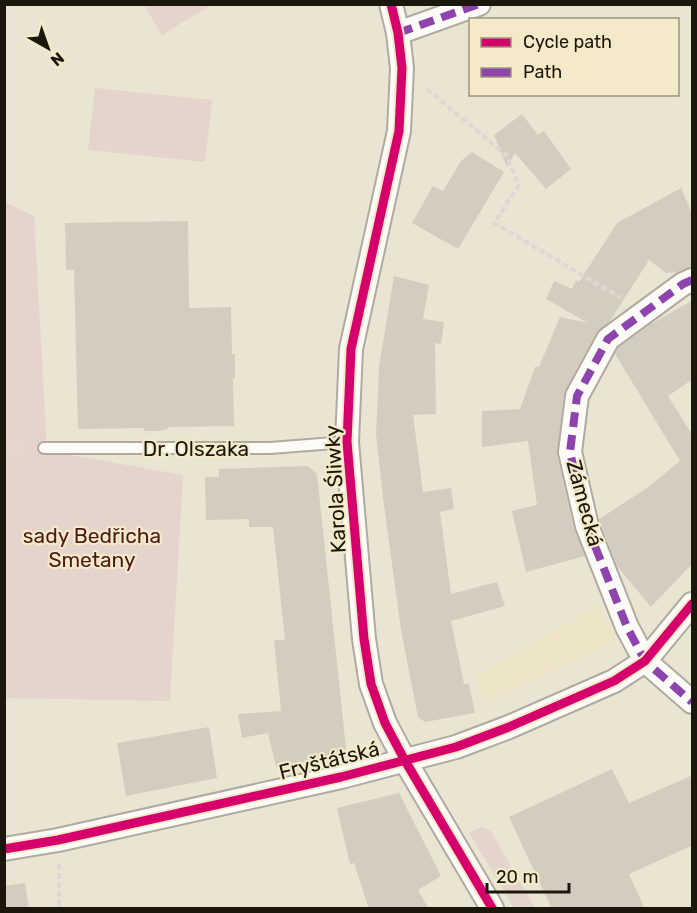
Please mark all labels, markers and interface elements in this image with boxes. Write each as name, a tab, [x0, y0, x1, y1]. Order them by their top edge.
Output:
north arrow	[18, 18, 78, 78]
legend	[469, 18, 679, 96]
text: Cycle path	[523, 31, 612, 53]
text: N	[47, 48, 68, 70]
text: Path	[523, 61, 562, 83]
street label: Karola Śliwky	[319, 424, 351, 554]
street label: Dr. Olszaka	[143, 436, 249, 461]
street label: Zámecká	[561, 457, 609, 549]
park label: sady Bedřicha Smetany	[23, 523, 161, 572]
street label: Fryštátská	[276, 735, 382, 785]
scale bar	[487, 856, 570, 894]
text: 20 m	[496, 866, 538, 888]

